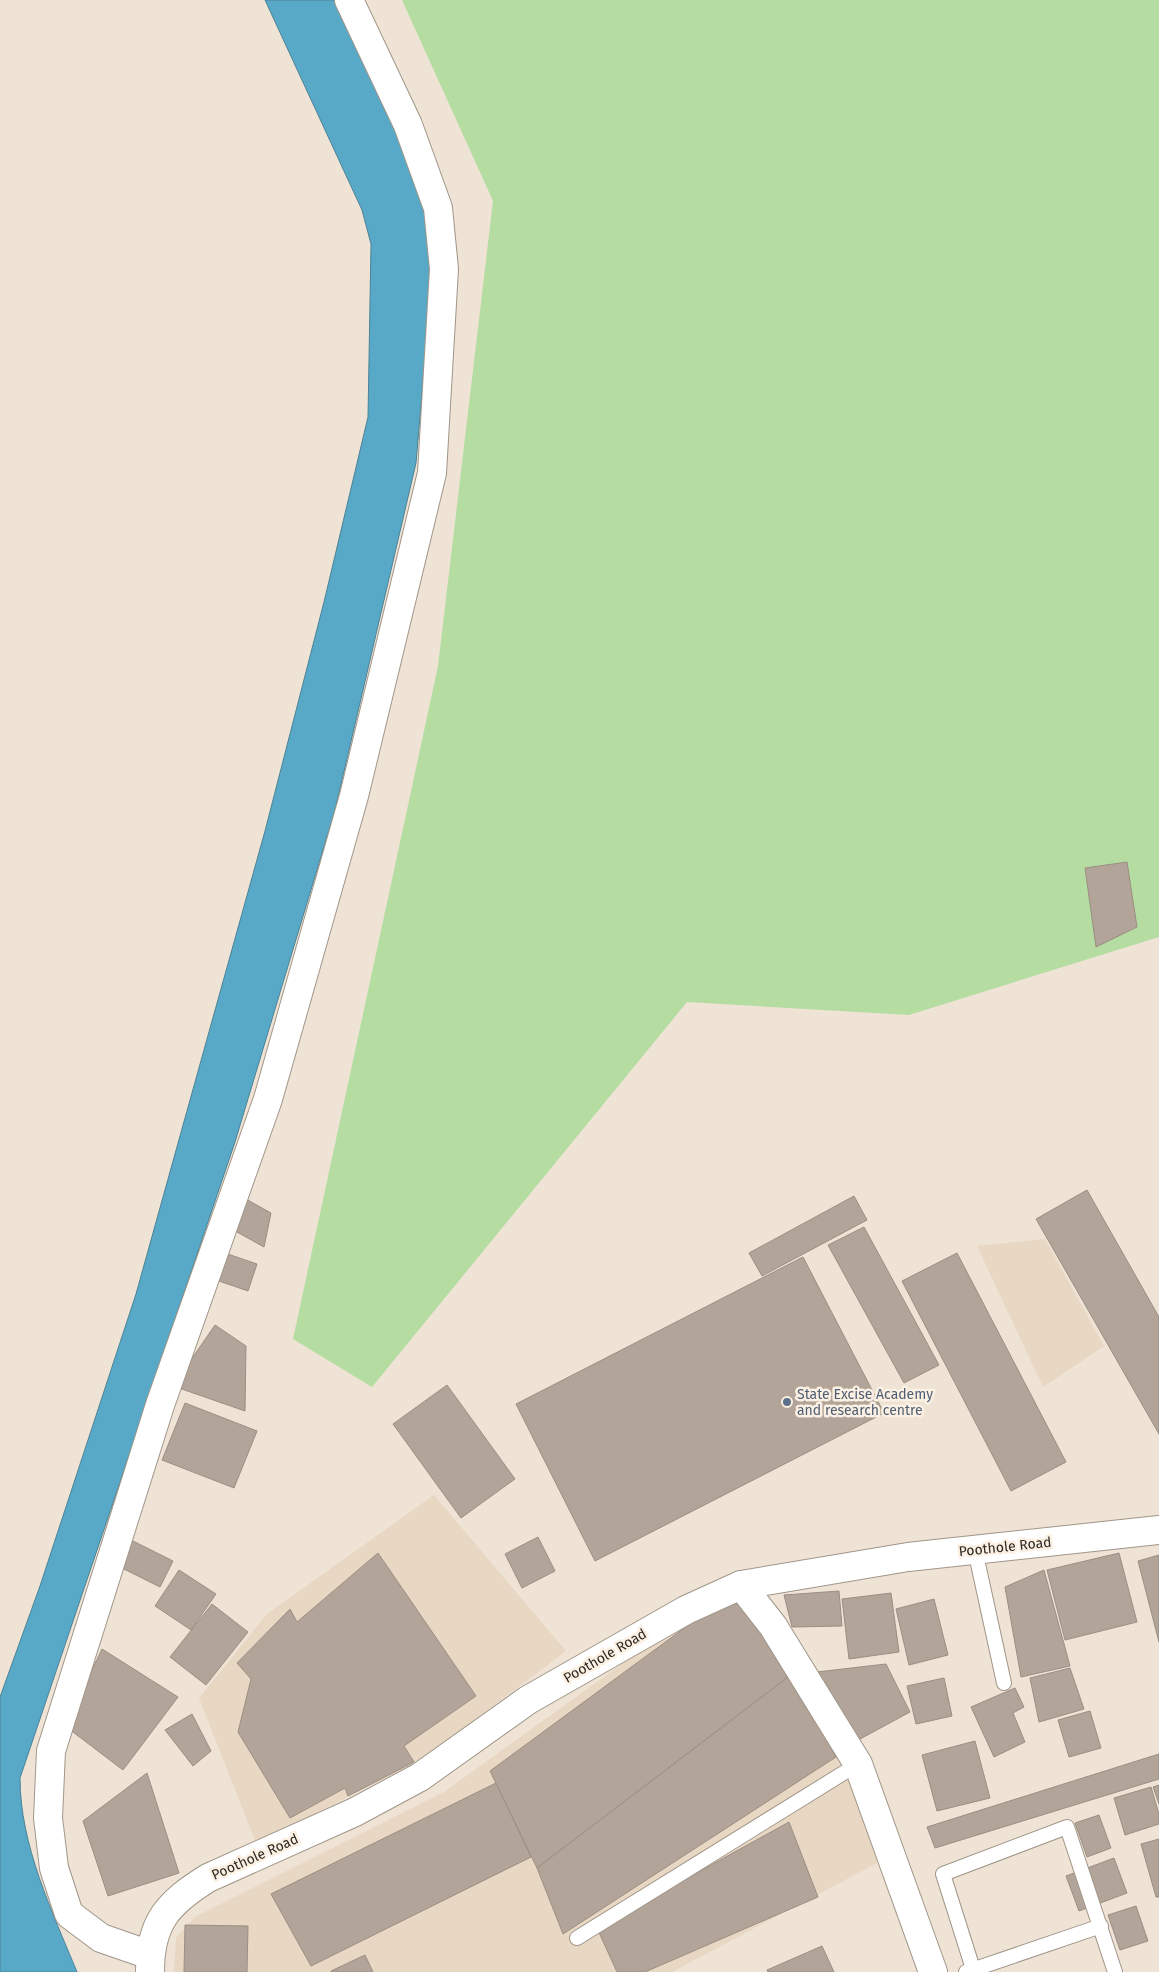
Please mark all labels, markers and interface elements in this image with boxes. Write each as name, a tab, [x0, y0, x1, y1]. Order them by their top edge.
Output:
place label: State Excise Academy and research centre	[797, 1386, 933, 1419]
marker: State Excise Academy and research centre	[781, 1396, 793, 1408]
street label: Poothole Road	[958, 1534, 1052, 1560]
street label: Poothole Road	[560, 1625, 650, 1687]
street label: Poothole Road	[209, 1830, 301, 1884]

